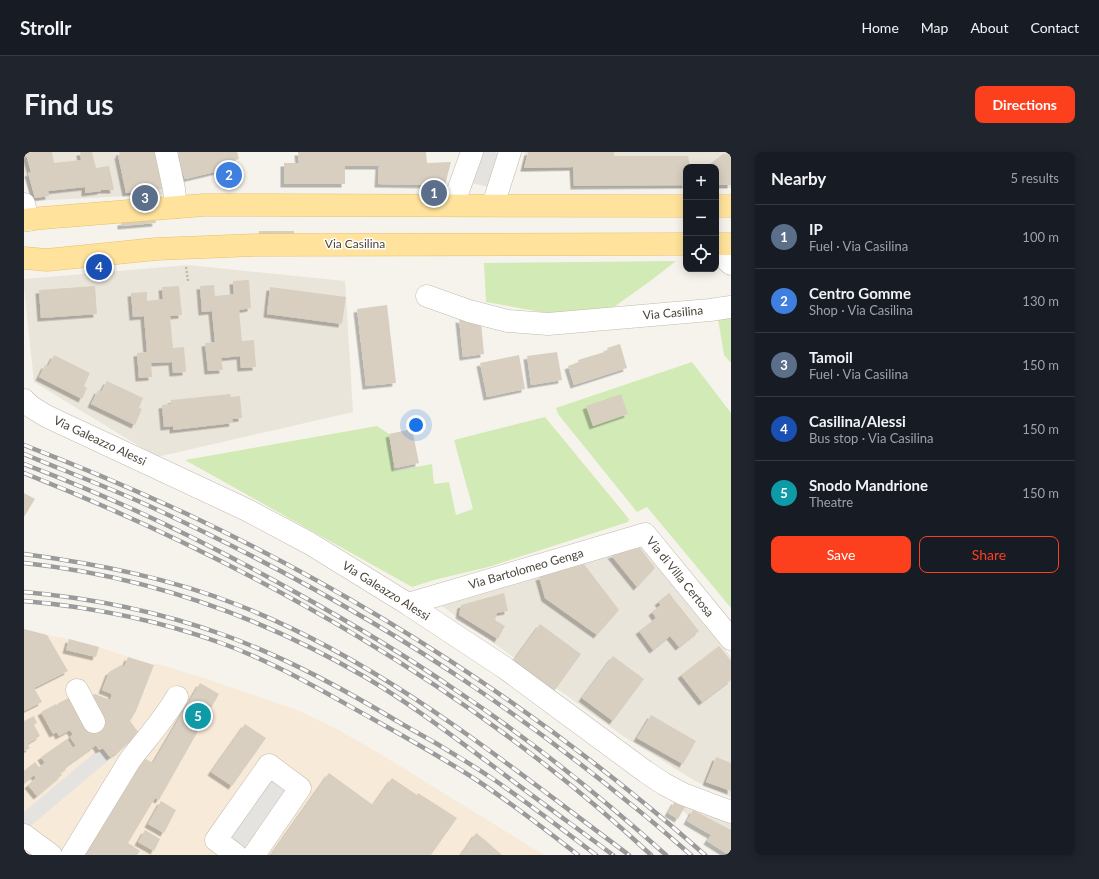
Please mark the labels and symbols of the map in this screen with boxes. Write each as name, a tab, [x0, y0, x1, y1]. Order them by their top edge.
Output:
pin: 2	[216, 160, 242, 190]
pin: 1	[421, 178, 447, 208]
pin: 3	[132, 183, 158, 213]
street label: Via Casilina	[325, 236, 385, 251]
pin: 4	[86, 252, 112, 282]
street label: Via Casilina	[642, 302, 704, 323]
street label: Via Galeazzo Alessi	[51, 412, 149, 469]
your location	[406, 415, 426, 435]
street label: Via di Villa Certosa	[643, 534, 717, 620]
street label: Via Bartolomeo Genga	[467, 545, 585, 592]
street label: Via Galeazzo Alessi	[340, 558, 433, 624]
pin: 5	[185, 701, 211, 731]

